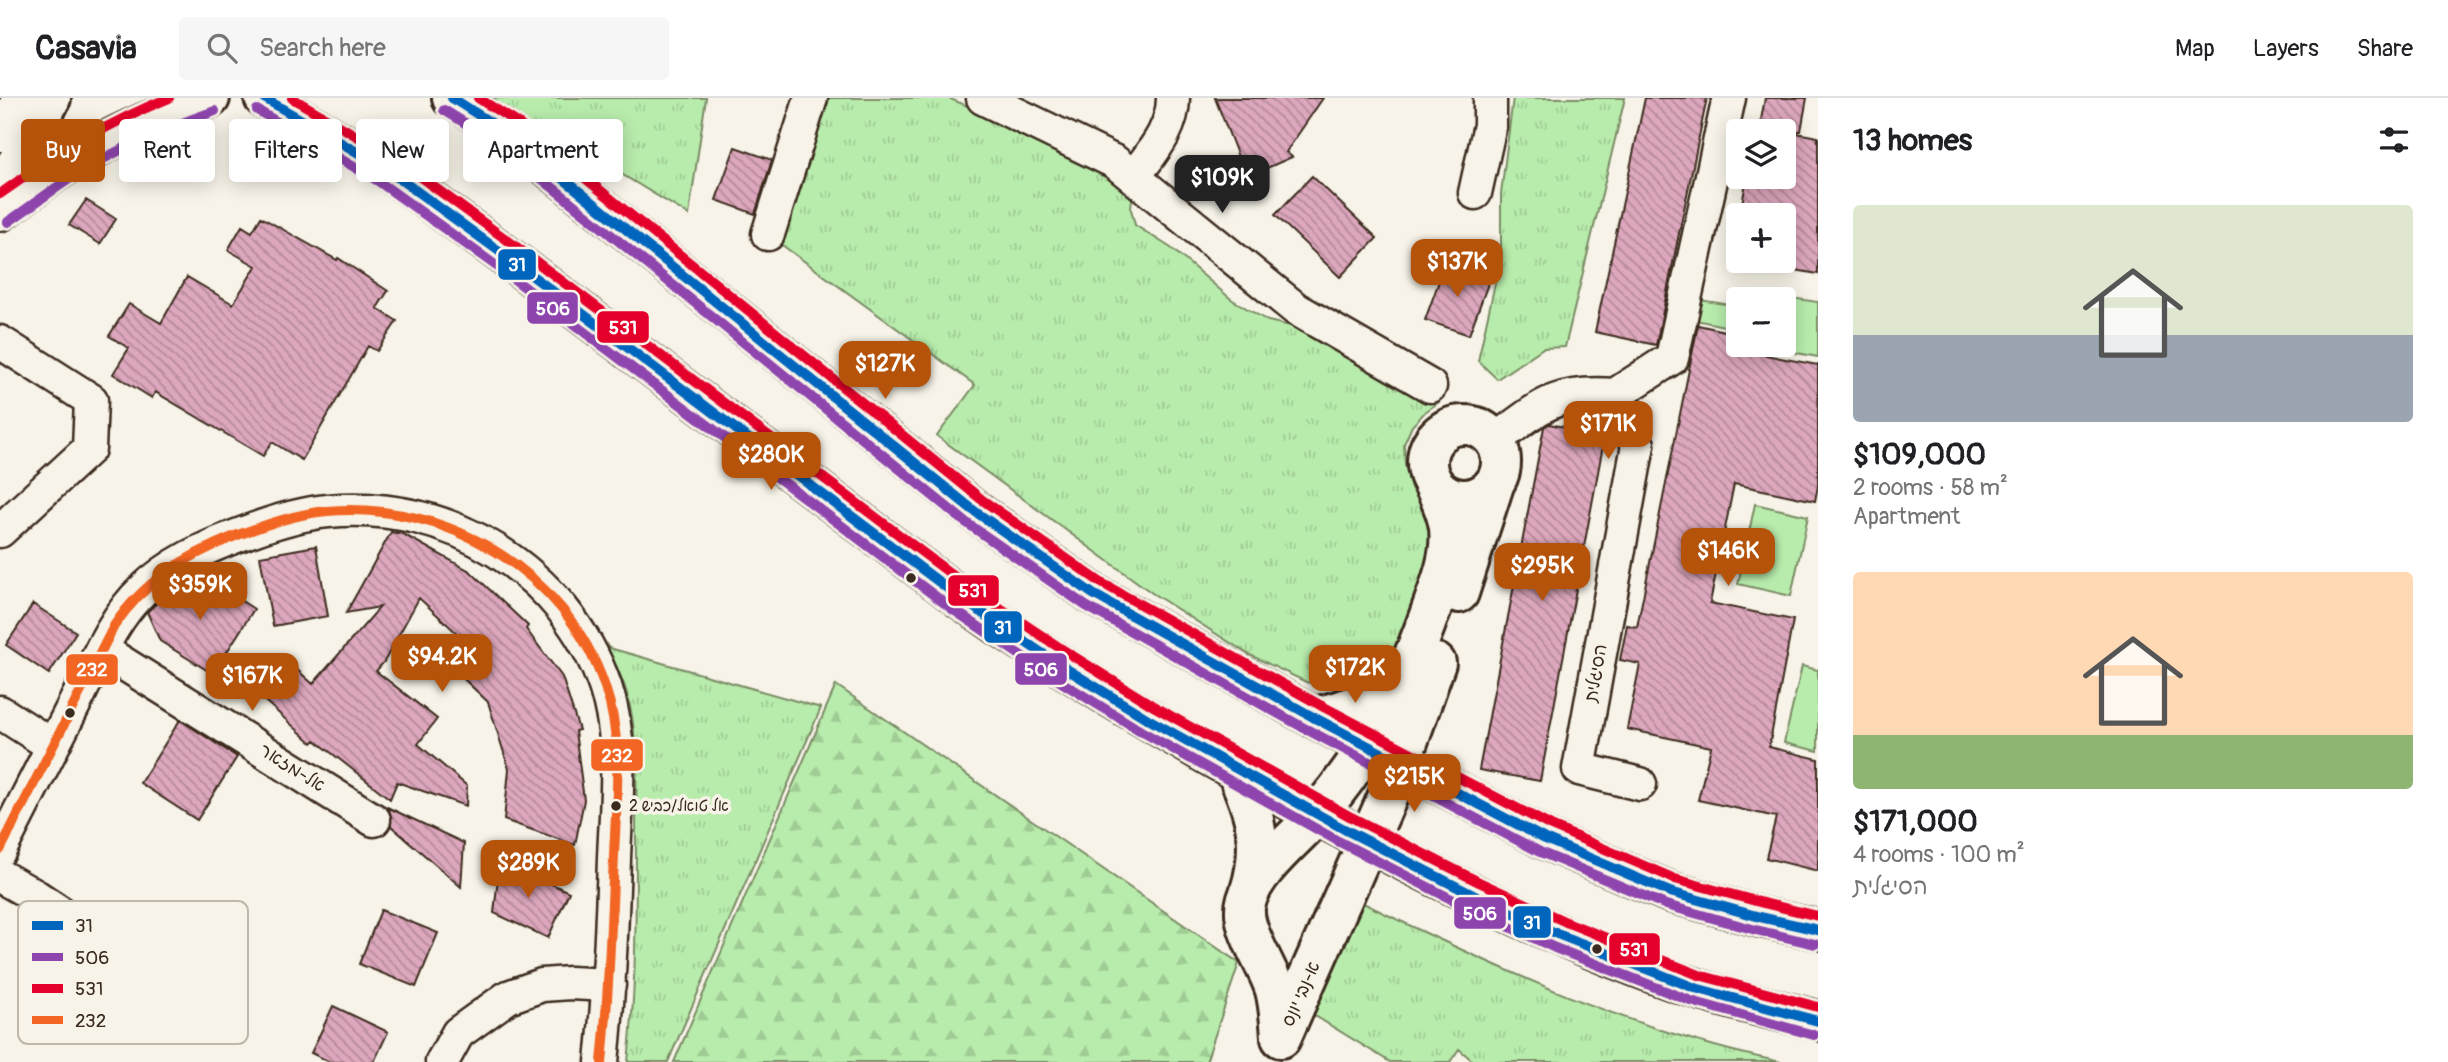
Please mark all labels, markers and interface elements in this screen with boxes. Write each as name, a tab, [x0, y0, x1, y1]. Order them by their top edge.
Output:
search box	[179, 17, 669, 80]
text: Casavia	[35, 28, 137, 69]
icon: search	[203, 29, 241, 67]
text: Search here	[259, 32, 386, 64]
text: Map	[2175, 34, 2215, 63]
text: Layers	[2253, 34, 2319, 63]
text: Share	[2357, 34, 2413, 63]
chip: Buy	[21, 119, 105, 182]
chip: Rent	[119, 119, 215, 182]
chip: Filters	[229, 119, 342, 182]
chip: New	[356, 119, 449, 182]
chip: Apartment	[463, 119, 623, 182]
map controls	[1726, 119, 1796, 357]
button: layers	[1726, 119, 1796, 189]
icon: filters	[2375, 121, 2413, 159]
text: 13 homes	[1853, 122, 1972, 159]
pin: $109K	[1173, 156, 1271, 215]
text: $109K	[1191, 163, 1253, 192]
button: +	[1726, 203, 1796, 273]
pin: $137K	[1408, 240, 1506, 299]
text: $137K	[1427, 247, 1487, 276]
line badge: 31	[497, 248, 537, 281]
icon: home	[2070, 250, 2196, 376]
text: 31	[508, 253, 526, 277]
button: −	[1726, 287, 1796, 357]
line badge: 506	[526, 291, 579, 325]
text: 506	[536, 297, 570, 321]
line badge: 531	[596, 310, 650, 344]
text: 531	[609, 316, 637, 340]
pin: $127K	[836, 342, 934, 401]
text: $127K	[855, 349, 915, 378]
pin: $171K	[1559, 402, 1657, 461]
text: $171K	[1580, 409, 1636, 438]
pin: $280K	[722, 432, 820, 492]
text: $109,000	[1853, 436, 1986, 473]
text: $280K	[738, 440, 804, 469]
text: 2 rooms · 58 m²	[1853, 473, 2008, 502]
text: Apartment	[1853, 502, 1960, 531]
pin: $146K	[1679, 528, 1777, 588]
text: $146K	[1697, 536, 1759, 565]
pin: $295K	[1493, 544, 1591, 603]
text: $295K	[1510, 551, 1574, 580]
pin: $359K	[151, 562, 249, 622]
text: $359K	[168, 570, 232, 599]
unlabelled marker	[904, 571, 918, 585]
line badge: 531	[947, 574, 1000, 607]
text: 531	[959, 579, 987, 603]
line badge: 31	[983, 610, 1023, 644]
text: 31	[994, 616, 1012, 640]
icon: home	[2070, 618, 2196, 744]
pin: $94.2K	[385, 634, 499, 694]
text: $94.2K	[407, 642, 477, 671]
street label: הסיגלית	[1579, 642, 1612, 705]
pin: $172K	[1306, 646, 1404, 705]
line badge: 506	[1014, 652, 1068, 686]
line badge: 232	[65, 653, 119, 686]
text: $172K	[1325, 653, 1385, 682]
pin: $167K	[203, 654, 301, 713]
text: 232	[76, 658, 108, 682]
text: 506	[1024, 658, 1058, 682]
text: $167K	[222, 661, 282, 690]
unlabelled marker	[63, 706, 77, 720]
line badge: 232	[590, 738, 644, 772]
street label: אל-מזאר	[255, 739, 329, 797]
text: 232	[601, 744, 633, 768]
pin: $215K	[1365, 754, 1463, 814]
text: $215K	[1384, 762, 1444, 791]
place label: אל טואל/כביש 2	[629, 796, 729, 816]
marker: אל טואל/כביש 2	[609, 799, 623, 813]
text: $171,000	[1853, 803, 1978, 840]
pin: $289K	[479, 840, 577, 900]
text: 4 rooms · 100 m²	[1853, 840, 2025, 869]
text: $289K	[497, 848, 559, 877]
text: הסיגלית	[1853, 872, 1928, 901]
line badge: 506	[1453, 896, 1507, 930]
legend	[18, 901, 248, 1044]
text: 506	[1463, 902, 1497, 926]
line badge: 31	[1512, 905, 1552, 939]
text: 31	[1523, 911, 1541, 935]
text: 31	[75, 914, 93, 938]
line badge: 531	[1608, 932, 1661, 966]
text: 531	[1620, 938, 1648, 962]
unlabelled marker	[1590, 942, 1604, 956]
text: 506	[75, 946, 109, 970]
street label: א-נבי יונס	[1276, 958, 1326, 1030]
text: 531	[75, 977, 103, 1001]
text: 232	[75, 1009, 106, 1033]

